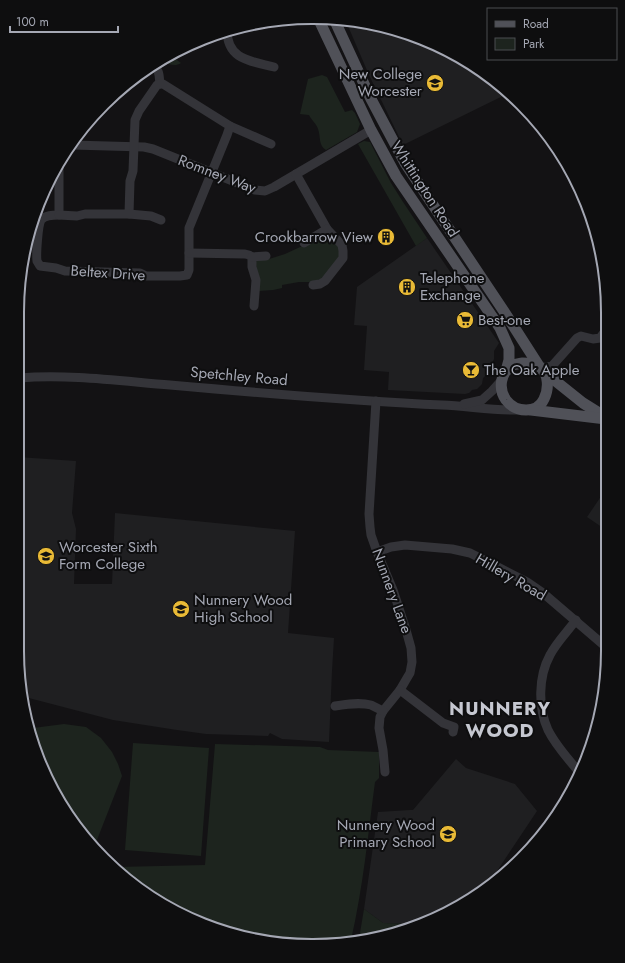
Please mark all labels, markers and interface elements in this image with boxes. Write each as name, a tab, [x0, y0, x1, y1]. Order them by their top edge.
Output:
scale bar	[10, 8, 118, 34]
legend	[487, 8, 617, 60]
text: 100 m	[16, 13, 49, 31]
text: Road	[523, 15, 549, 33]
text: Park	[523, 35, 545, 53]
place label: New College Worcester	[339, 63, 423, 102]
school or university icon: New College Worcester	[425, 73, 445, 93]
street label: Whittington Road	[386, 137, 464, 241]
street label: Romney Way	[175, 149, 260, 199]
place label: Crookbarrow View	[255, 226, 374, 248]
building icon: Crookbarrow View	[376, 227, 396, 247]
street label: Beltex Drive	[70, 259, 146, 287]
place label: Telephone Exchange	[420, 267, 485, 306]
building icon: Telephone Exchange	[397, 277, 417, 297]
place label: Best-one	[478, 309, 531, 331]
supermarket icon: Best-one	[455, 310, 475, 330]
place label: The Oak Apple	[484, 359, 580, 381]
bar icon: The Oak Apple	[461, 360, 481, 380]
street label: Spetchley Road	[189, 361, 289, 391]
place label: Worcester Sixth Form College	[59, 536, 158, 575]
street label: Nunnery Lane	[366, 545, 418, 637]
school or university icon: Worcester Sixth Form College	[36, 546, 56, 566]
street label: Hillery Road	[472, 548, 550, 606]
place label: Nunnery Wood High School	[194, 589, 292, 628]
school or university icon: Nunnery Wood High School	[171, 599, 191, 619]
district label: NUNNERY WOOD	[449, 695, 551, 744]
place label: Nunnery Wood Primary School	[337, 814, 435, 853]
school or university icon: Nunnery Wood Primary School	[438, 824, 458, 844]

